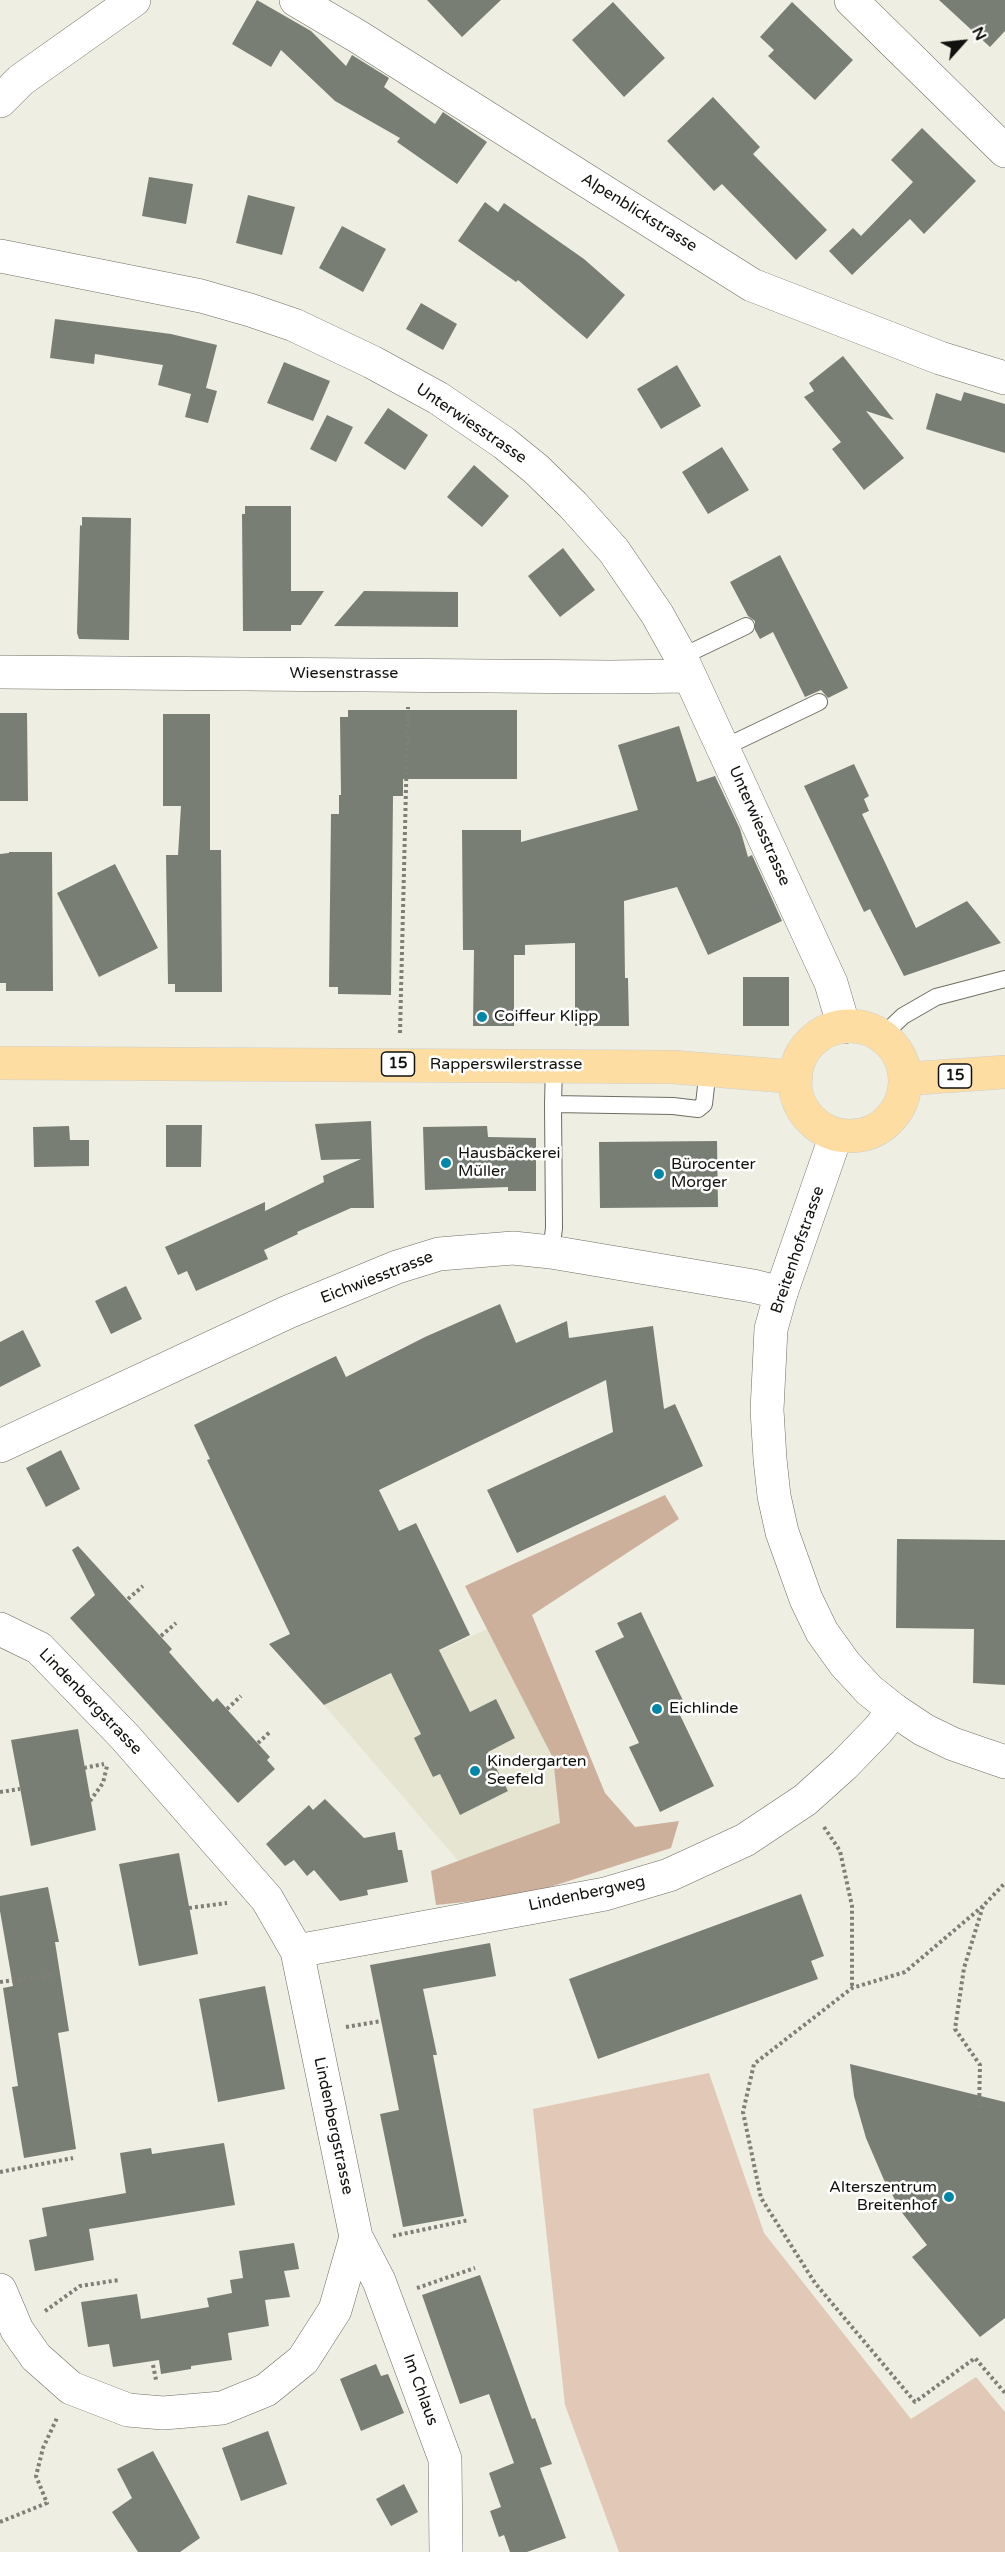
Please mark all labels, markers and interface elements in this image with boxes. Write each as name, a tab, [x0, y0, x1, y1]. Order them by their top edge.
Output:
north arrow	[933, 12, 993, 72]
text: N	[967, 24, 991, 44]
street label: Alpenblickstrasse	[577, 170, 701, 256]
street label: Unterwiesstrasse	[412, 380, 530, 468]
street label: Wiesenstrasse	[290, 664, 398, 684]
street label: Unterwiesstrasse	[724, 763, 794, 889]
place label: Coiffeur Klipp	[494, 1007, 598, 1027]
marker: Coiffeur Klipp	[475, 1010, 489, 1024]
road number: 15	[382, 1052, 414, 1076]
street label: Rapperswilerstrasse	[430, 1055, 582, 1075]
road number: 15	[938, 1064, 972, 1088]
place label: Hausbäckerei Müller	[458, 1144, 561, 1182]
place label: Bürocenter Morger	[671, 1155, 756, 1193]
marker: Hausbäckerei Müller	[439, 1156, 453, 1170]
marker: Bürocenter Morger	[652, 1167, 666, 1181]
street label: Breitenhofstrasse	[767, 1184, 829, 1316]
street label: Eichwiesstrasse	[318, 1248, 436, 1308]
street label: Lindenbergstrasse	[34, 1645, 146, 1759]
place label: Eichlinde	[669, 1699, 738, 1719]
marker: Eichlinde	[650, 1702, 664, 1716]
place label: Kindergarten Seefeld	[487, 1752, 587, 1790]
marker: Kindergarten Seefeld	[468, 1764, 482, 1778]
street label: Lindenbergweg	[527, 1872, 647, 1916]
street label: Lindenbergstrasse	[309, 2055, 357, 2197]
place label: Alterszentrum Breitenhof	[829, 2178, 937, 2216]
marker: Alterszentrum Breitenhof	[942, 2190, 956, 2204]
street label: Im Chlaus	[398, 2352, 442, 2428]

